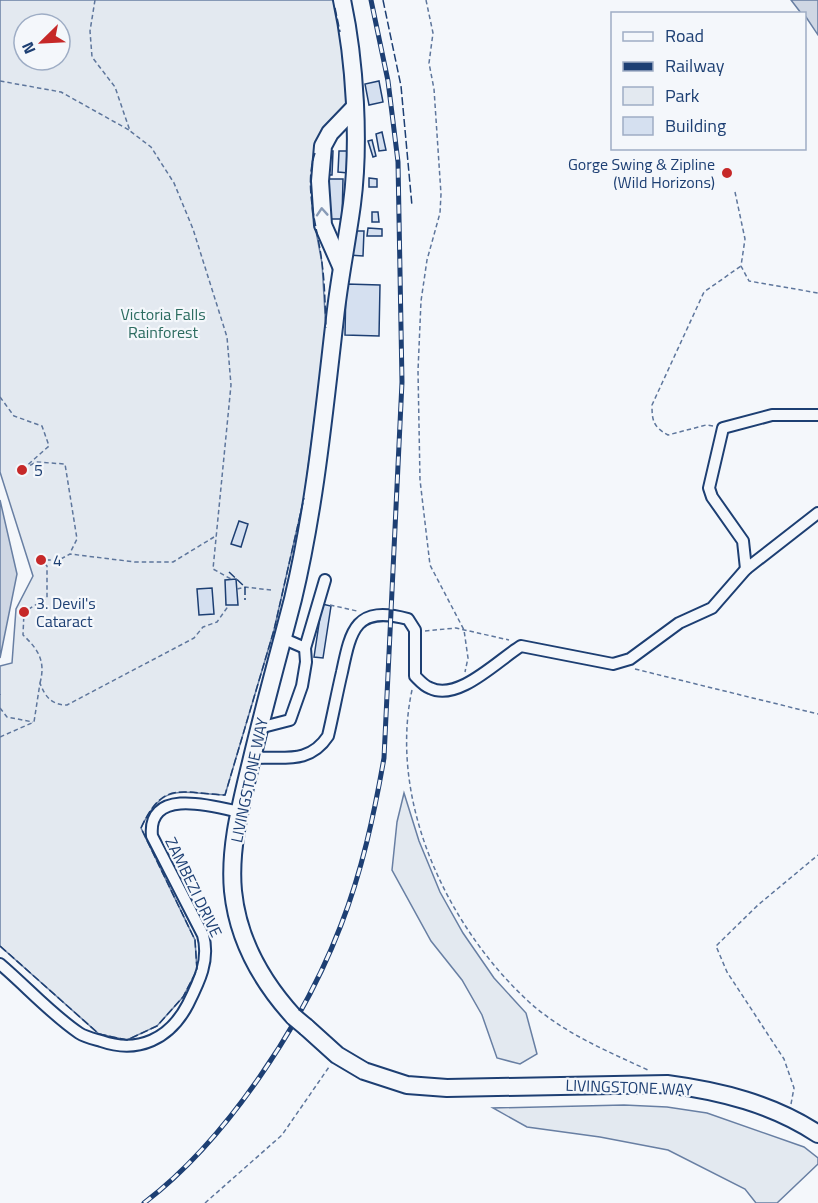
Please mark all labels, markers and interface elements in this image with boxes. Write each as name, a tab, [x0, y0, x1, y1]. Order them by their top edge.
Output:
north arrow	[12, 12, 72, 72]
legend	[611, 12, 806, 150]
text: Road	[665, 22, 704, 49]
text: N	[15, 38, 42, 58]
text: Railway	[665, 52, 725, 79]
text: Park	[665, 82, 700, 109]
text: Building	[665, 112, 726, 139]
place label: Gorge Swing & Zipline (Wild Horizons)	[568, 152, 715, 194]
marker: Gorge Swing & Zipline (Wild Horizons)	[720, 166, 734, 180]
one-way arrow	[316, 207, 329, 216]
park label: Victoria Falls Rainforest	[120, 302, 206, 344]
place label: 5	[34, 458, 43, 482]
marker: 5	[15, 463, 29, 477]
place label: 4	[53, 548, 62, 572]
marker: 4	[34, 553, 48, 567]
place label: 3. Devil's Cataract	[36, 591, 96, 633]
marker: 3. Devil's Cataract	[17, 605, 31, 619]
street label: LIVINGSTONE WAY	[224, 715, 274, 845]
street label: ZAMBEZI DRIVE	[159, 833, 229, 941]
street label: LIVINGSTONE WAY	[565, 1073, 693, 1101]

